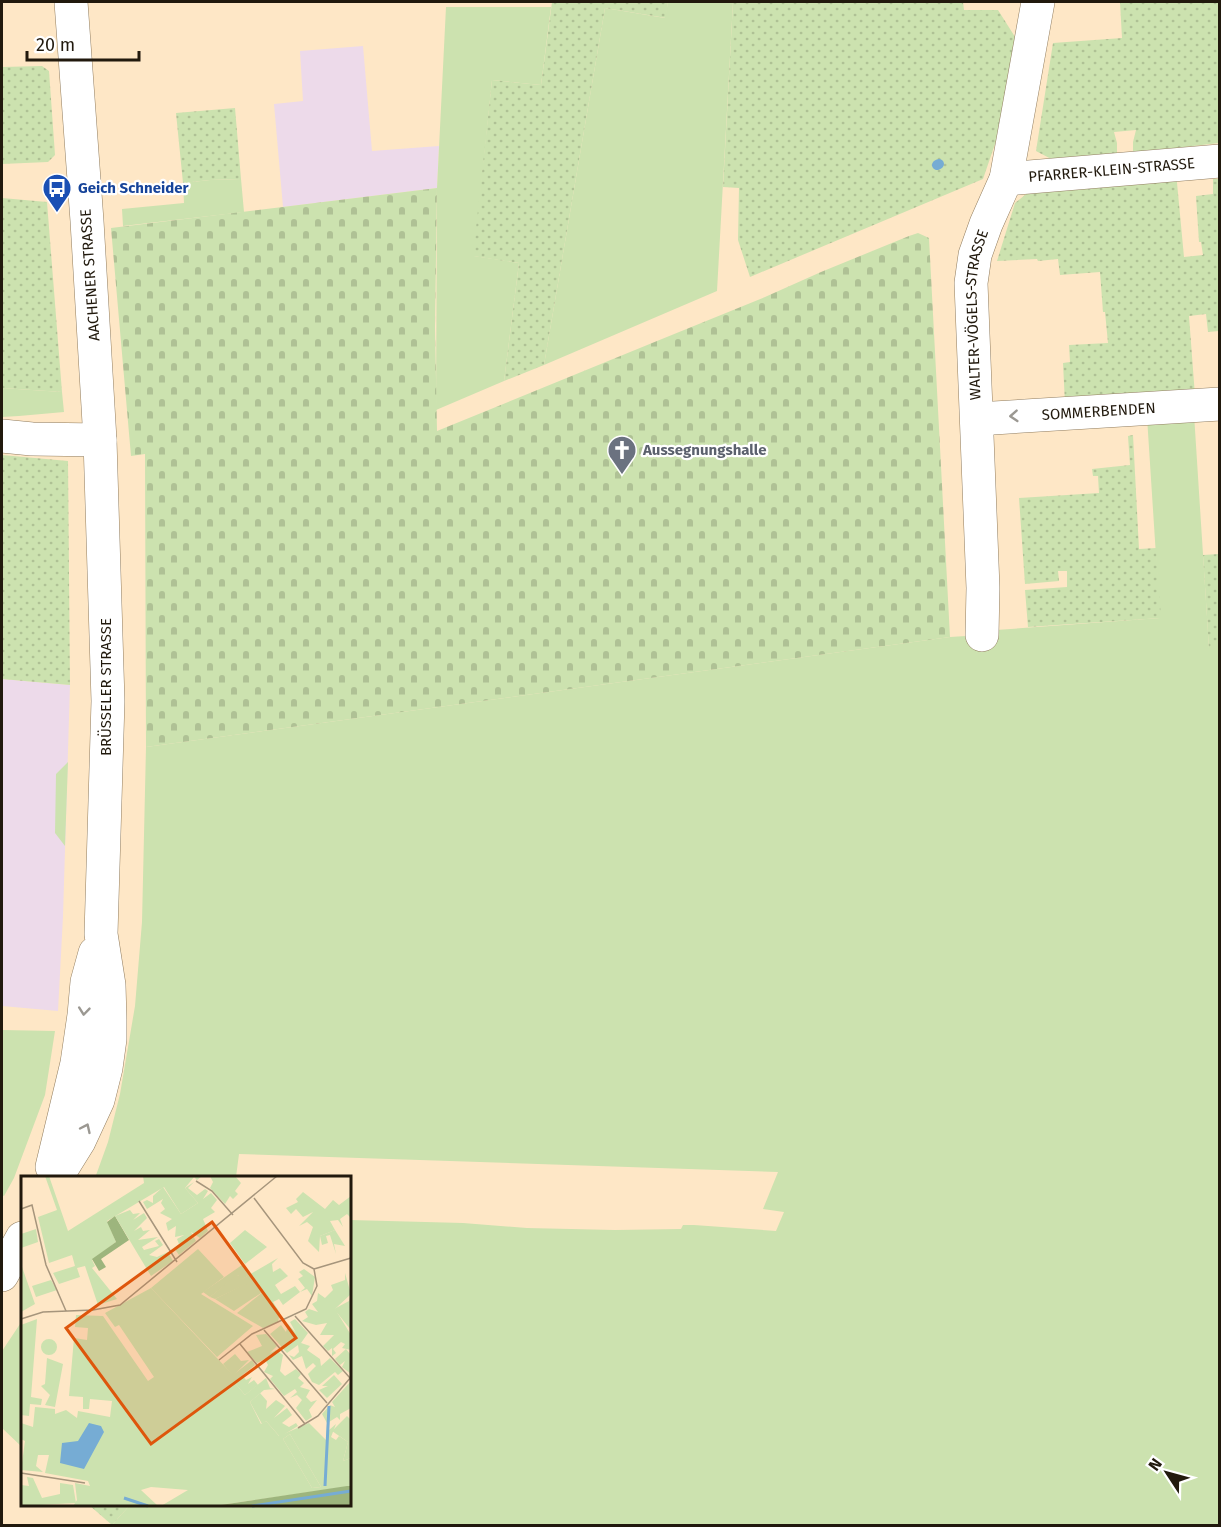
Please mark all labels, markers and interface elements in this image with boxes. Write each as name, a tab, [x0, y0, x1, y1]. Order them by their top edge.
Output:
scale bar	[27, 24, 140, 62]
text: 20 m	[36, 34, 75, 56]
street label: PFARRER-KLEIN-STRASSE	[1028, 154, 1196, 186]
bus stop icon: Geich Schneider	[41, 172, 73, 214]
place label: Geich Schneider	[78, 179, 189, 197]
street label: AACHENER STRASSE	[76, 208, 104, 342]
street label: WALTER-VÖGELS-STRASSE	[962, 227, 992, 401]
street label: SOMMERBENDEN	[1041, 399, 1156, 424]
one-way arrow	[1010, 410, 1019, 423]
church icon: Aussegnungshalle	[606, 434, 638, 476]
place label: Aussegnungshalle	[642, 441, 766, 459]
street label: BRÜSSELER STRASSE	[97, 618, 115, 756]
one-way arrow	[79, 1007, 91, 1016]
one-way arrow	[78, 1123, 90, 1134]
inset map	[21, 1176, 351, 1506]
north arrow	[1137, 1443, 1197, 1503]
text: N	[1144, 1455, 1166, 1474]

